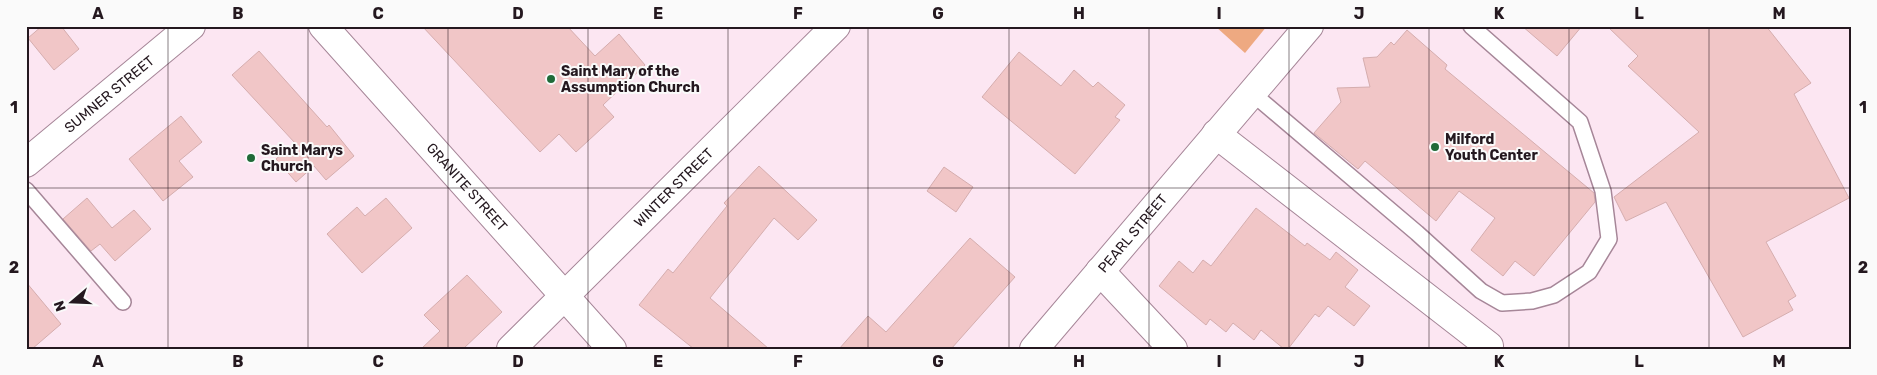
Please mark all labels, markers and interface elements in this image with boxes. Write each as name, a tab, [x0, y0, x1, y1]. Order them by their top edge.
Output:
text: A	[92, 4, 104, 23]
text: B	[232, 4, 244, 23]
text: C	[372, 4, 384, 23]
text: D	[512, 4, 524, 23]
text: E	[653, 4, 663, 23]
text: F	[793, 4, 803, 23]
text: G	[932, 4, 944, 23]
text: H	[1073, 4, 1085, 23]
text: I	[1216, 4, 1222, 23]
text: J	[1354, 4, 1364, 23]
text: K	[1494, 4, 1505, 23]
text: L	[1634, 4, 1644, 23]
text: M	[1772, 4, 1786, 23]
street label: SUMNER STREET	[61, 52, 157, 136]
place label: Saint Mary of the Assumption Church	[561, 63, 700, 96]
marker: Saint Mary of the Assumption Church	[545, 73, 557, 85]
text: 1	[10, 98, 18, 117]
text: 1	[1859, 98, 1867, 117]
place label: Milford Youth Center	[1445, 131, 1538, 164]
street label: GRANITE STREET	[423, 139, 511, 235]
marker: Milford Youth Center	[1429, 141, 1441, 153]
place label: Saint Marys Church	[261, 142, 343, 175]
street label: WINTER STREET	[630, 145, 717, 231]
marker: Saint Marys Church	[245, 152, 257, 164]
street label: PEARL STREET	[1094, 190, 1171, 276]
text: 2	[9, 258, 19, 277]
text: 2	[1858, 258, 1868, 277]
north arrow	[48, 278, 98, 328]
text: N	[51, 299, 70, 314]
text: A	[92, 352, 104, 371]
text: B	[232, 352, 244, 371]
text: C	[372, 352, 384, 371]
text: D	[512, 352, 524, 371]
text: E	[653, 352, 663, 371]
text: F	[793, 352, 803, 371]
text: G	[932, 352, 944, 371]
text: H	[1073, 352, 1085, 371]
text: I	[1216, 352, 1222, 371]
text: J	[1354, 352, 1364, 371]
text: K	[1494, 352, 1505, 371]
text: L	[1634, 352, 1644, 371]
text: M	[1772, 352, 1786, 371]

